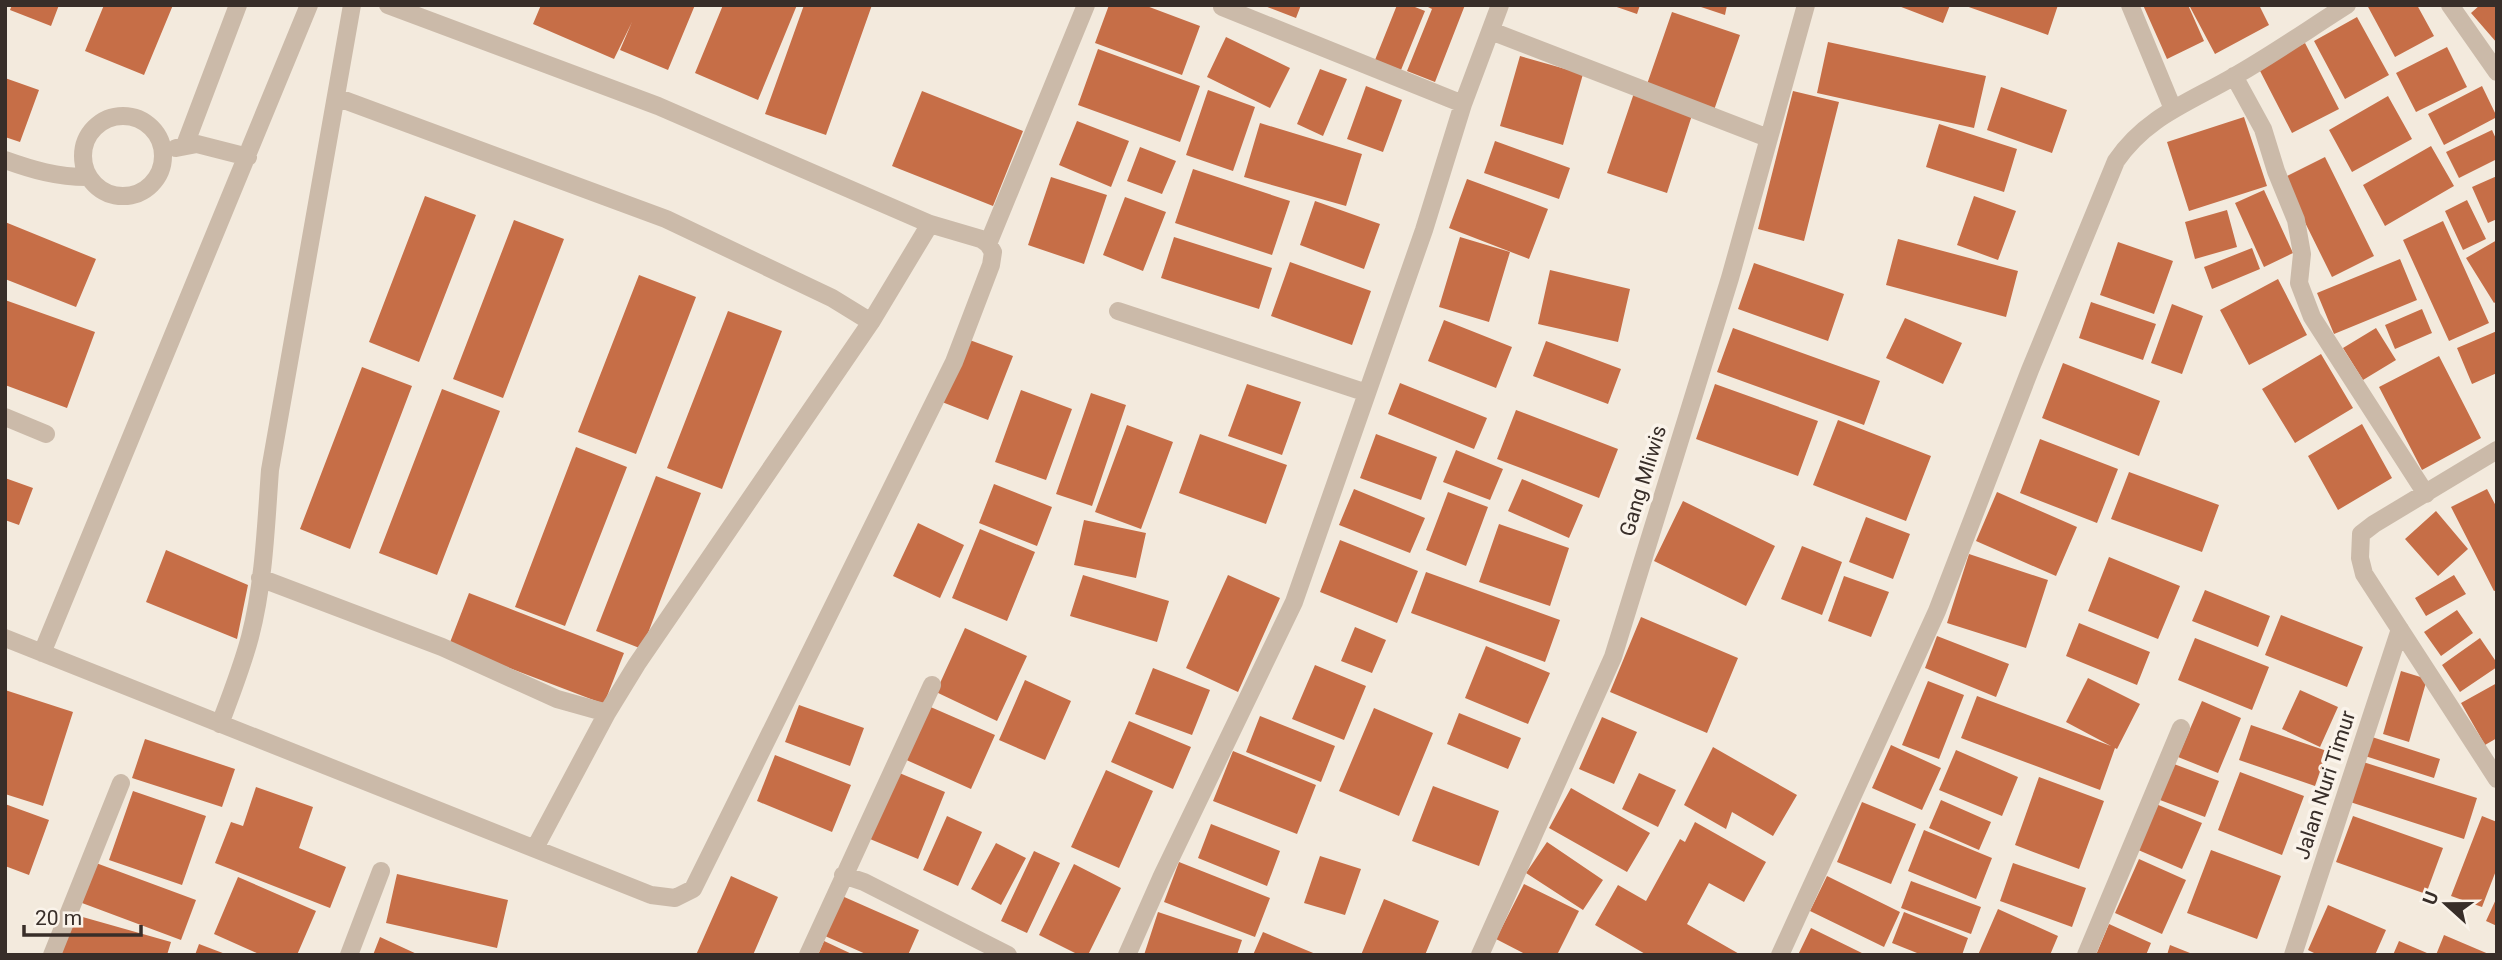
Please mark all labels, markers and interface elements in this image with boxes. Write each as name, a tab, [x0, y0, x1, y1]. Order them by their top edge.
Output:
street label: Gang Mliwis	[1615, 423, 1671, 539]
street label: Jalan Nuri Timur	[2290, 708, 2360, 862]
north arrow	[2411, 869, 2481, 939]
text: U	[2418, 888, 2444, 908]
scale bar	[24, 894, 142, 938]
text: 20 m	[35, 906, 82, 930]

